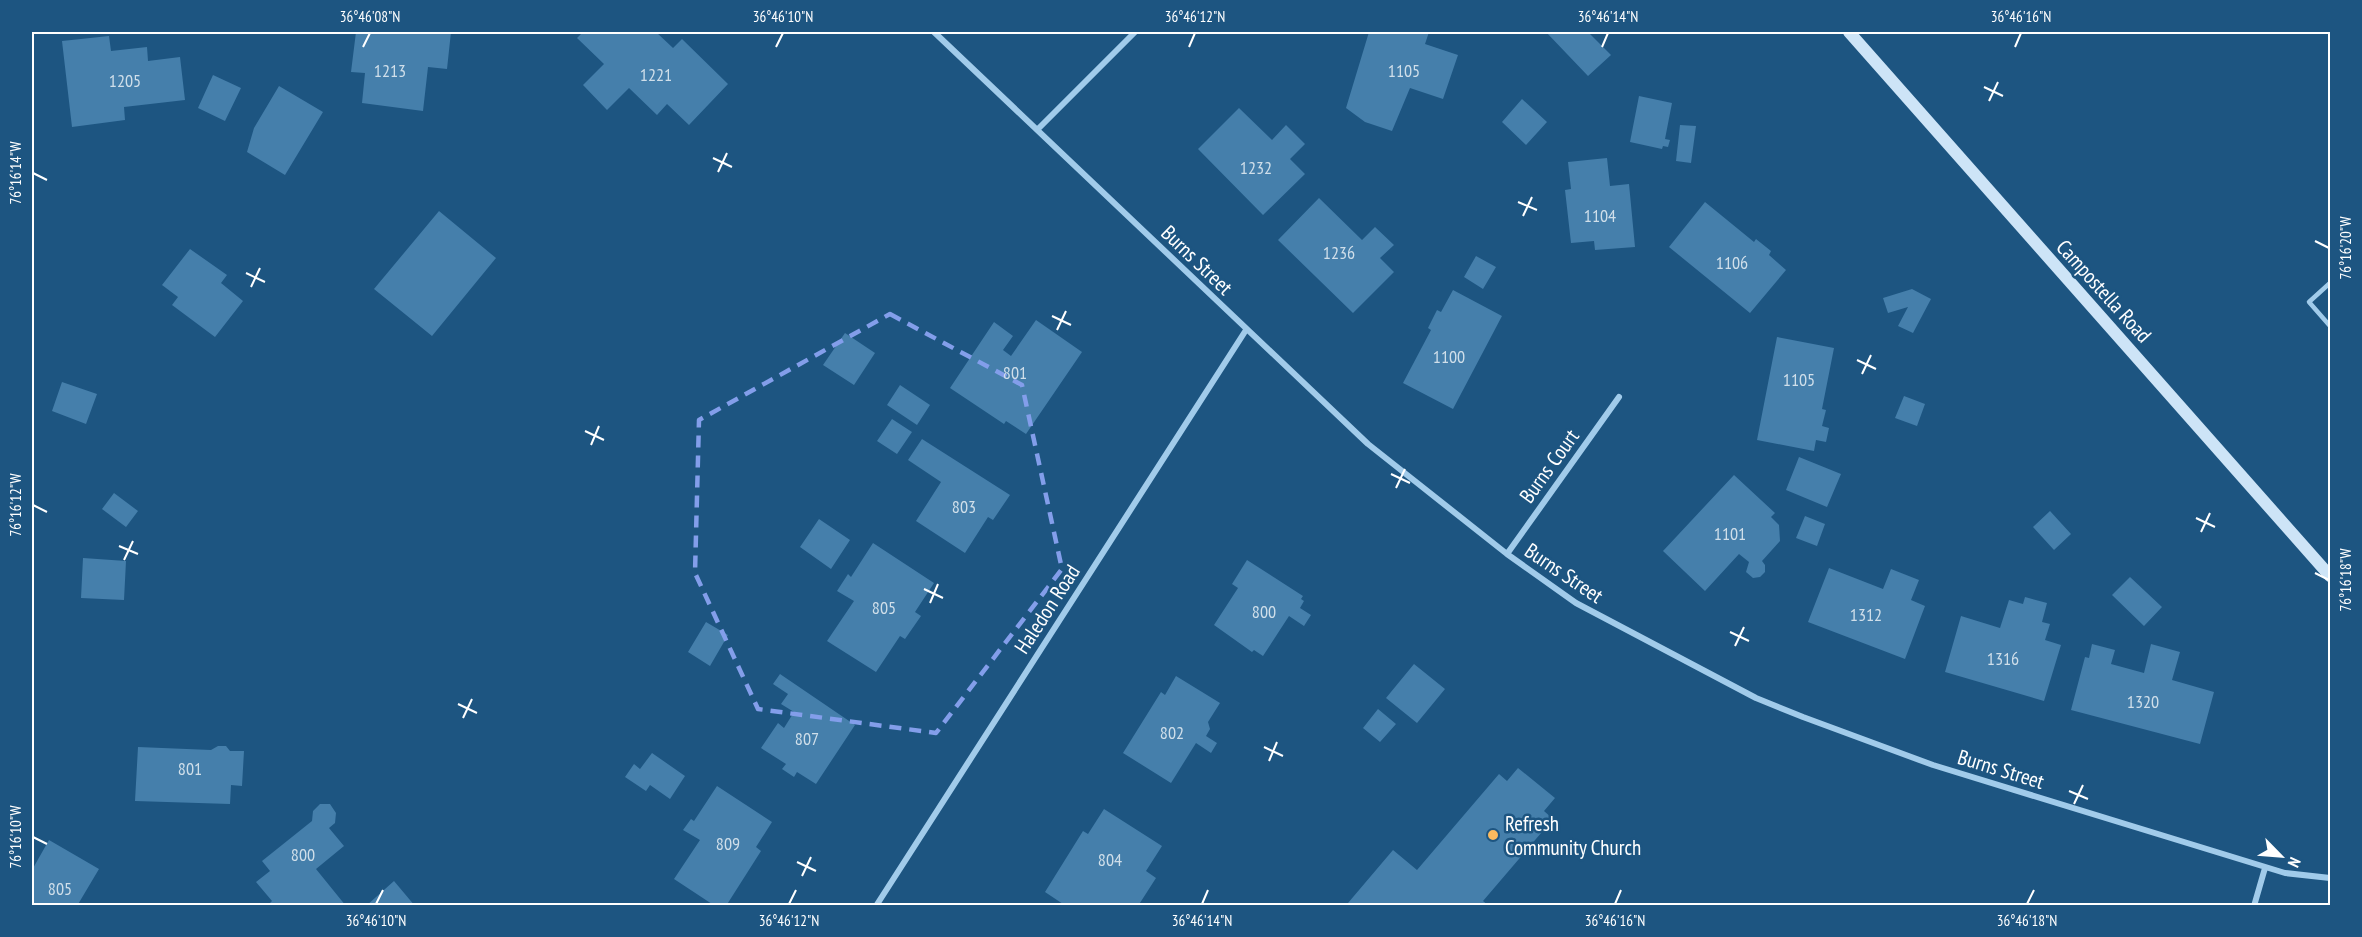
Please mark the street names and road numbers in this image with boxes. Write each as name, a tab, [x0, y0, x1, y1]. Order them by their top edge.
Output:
street label: Burns Street	[1156, 219, 1239, 301]
street label: Campostella Road	[2051, 234, 2157, 348]
street label: Burns Court	[1513, 424, 1585, 508]
street label: Burns Street	[1520, 537, 1609, 609]
street label: Haledon Road	[1008, 559, 1086, 659]
street label: Burns Street	[1954, 743, 2048, 795]

